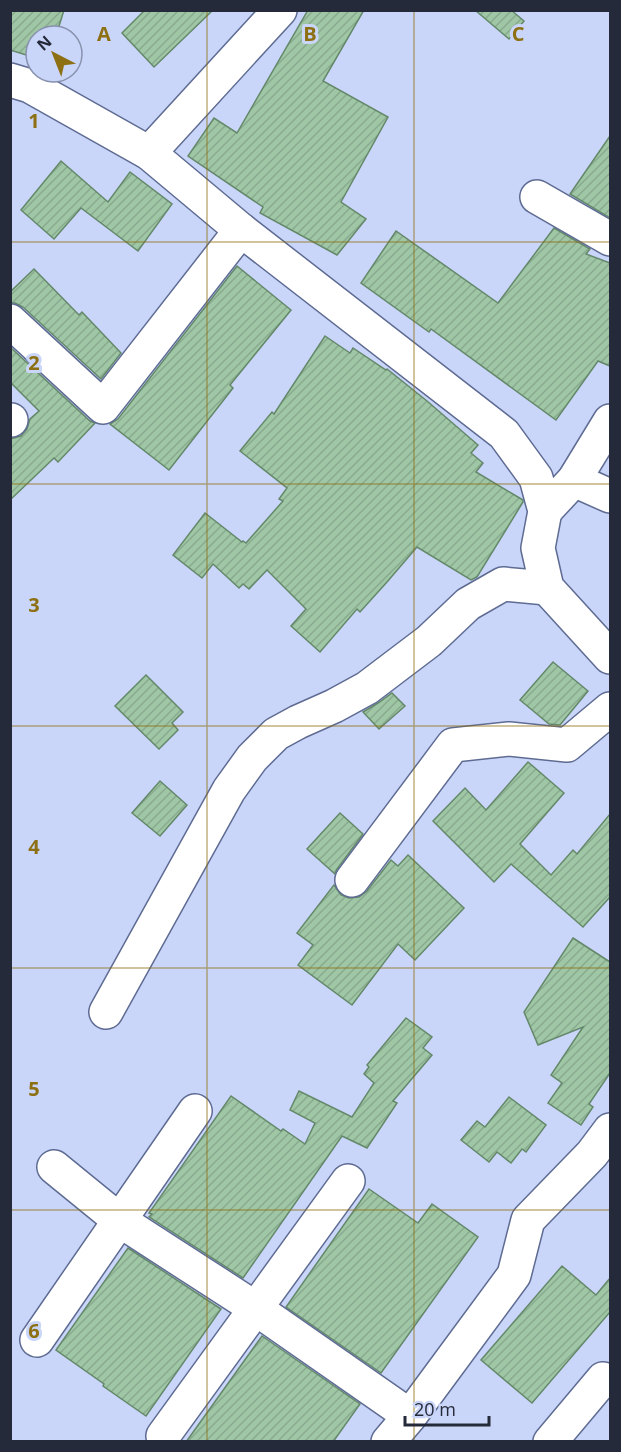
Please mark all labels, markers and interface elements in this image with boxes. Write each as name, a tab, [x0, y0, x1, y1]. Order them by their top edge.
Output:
text: A	[97, 20, 111, 47]
text: B	[303, 20, 317, 47]
text: C	[512, 20, 525, 47]
north arrow	[24, 24, 84, 84]
text: N	[32, 30, 56, 55]
text: 1	[28, 107, 40, 134]
text: 2	[28, 349, 40, 376]
text: 3	[28, 591, 40, 618]
text: 4	[28, 833, 40, 860]
text: 5	[28, 1075, 40, 1102]
text: 6	[28, 1317, 40, 1344]
scale bar	[405, 1389, 489, 1427]
text: 20 m	[414, 1397, 456, 1421]

